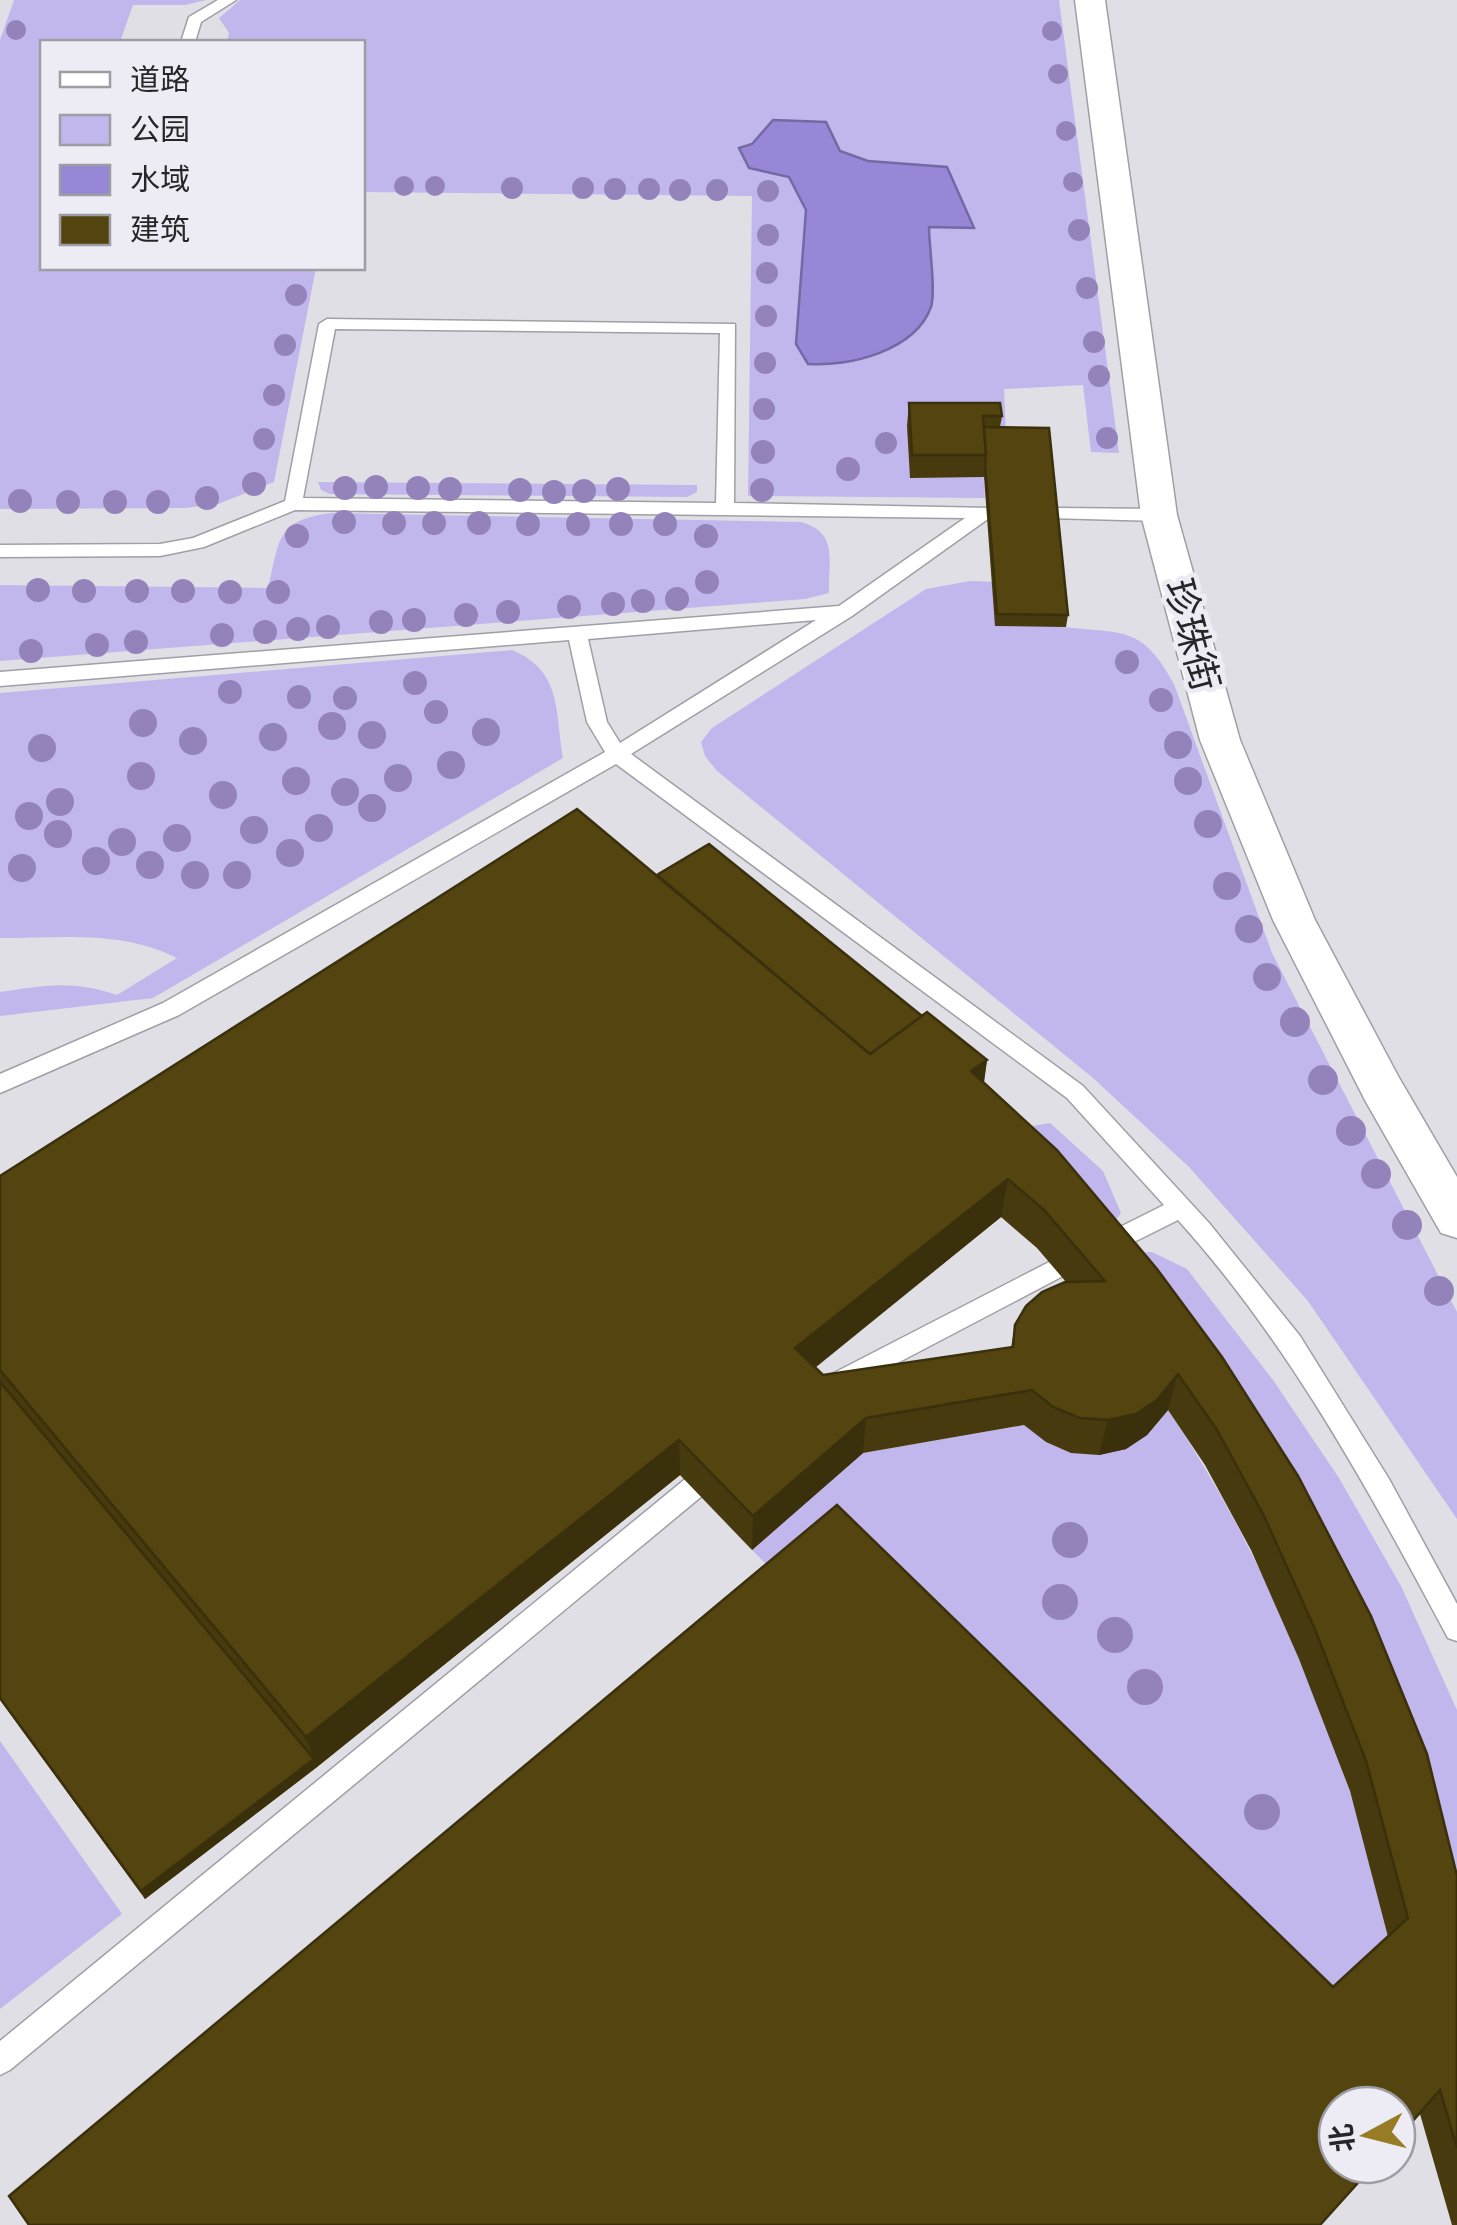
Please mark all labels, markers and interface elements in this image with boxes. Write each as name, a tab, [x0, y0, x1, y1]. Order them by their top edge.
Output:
legend	[40, 40, 365, 270]
text: 道路	[130, 61, 190, 98]
text: 公园	[130, 111, 190, 148]
text: 水域	[130, 161, 190, 198]
text: 建筑	[130, 211, 190, 248]
street label: 珍珠街	[1155, 574, 1229, 696]
north arrow	[1317, 2085, 1417, 2185]
text: 北	[1324, 2122, 1361, 2154]

